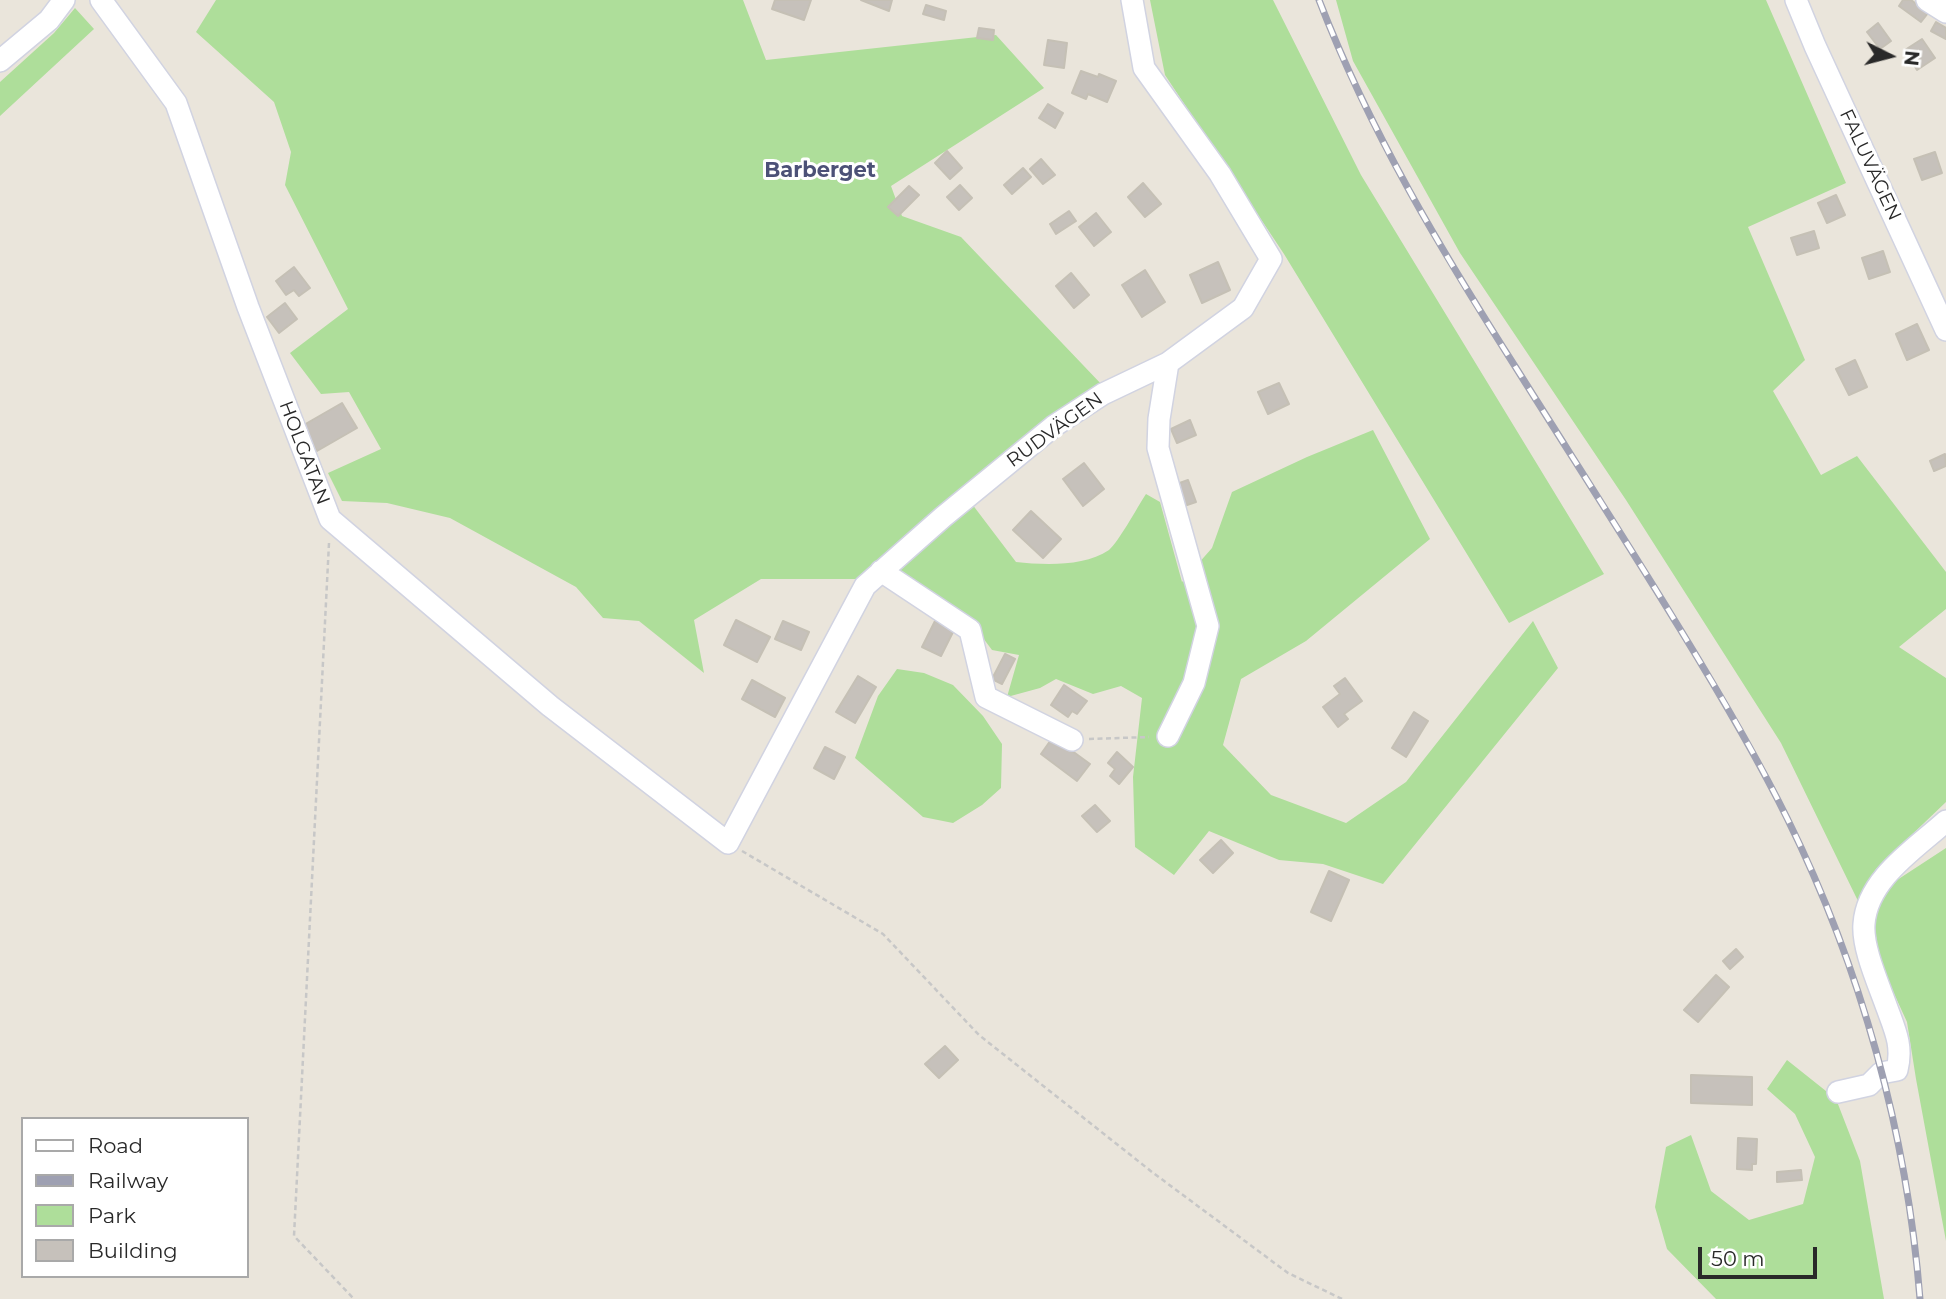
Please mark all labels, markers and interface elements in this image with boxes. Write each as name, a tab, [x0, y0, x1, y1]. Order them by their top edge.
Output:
north arrow	[1855, 21, 1925, 91]
text: N	[1899, 49, 1924, 67]
street label: FALUVÄGEN	[1834, 106, 1906, 224]
district label: Barberget	[764, 158, 876, 184]
street label: RUDVÄGEN	[1003, 388, 1107, 472]
street label: HOLGATAN	[274, 398, 334, 508]
legend	[21, 1117, 248, 1278]
text: Road	[88, 1133, 143, 1158]
text: Railway	[88, 1168, 168, 1193]
text: Park	[88, 1203, 136, 1228]
scale bar	[1701, 1232, 1820, 1276]
text: Building	[88, 1238, 178, 1263]
text: 50 m	[1711, 1246, 1765, 1271]

